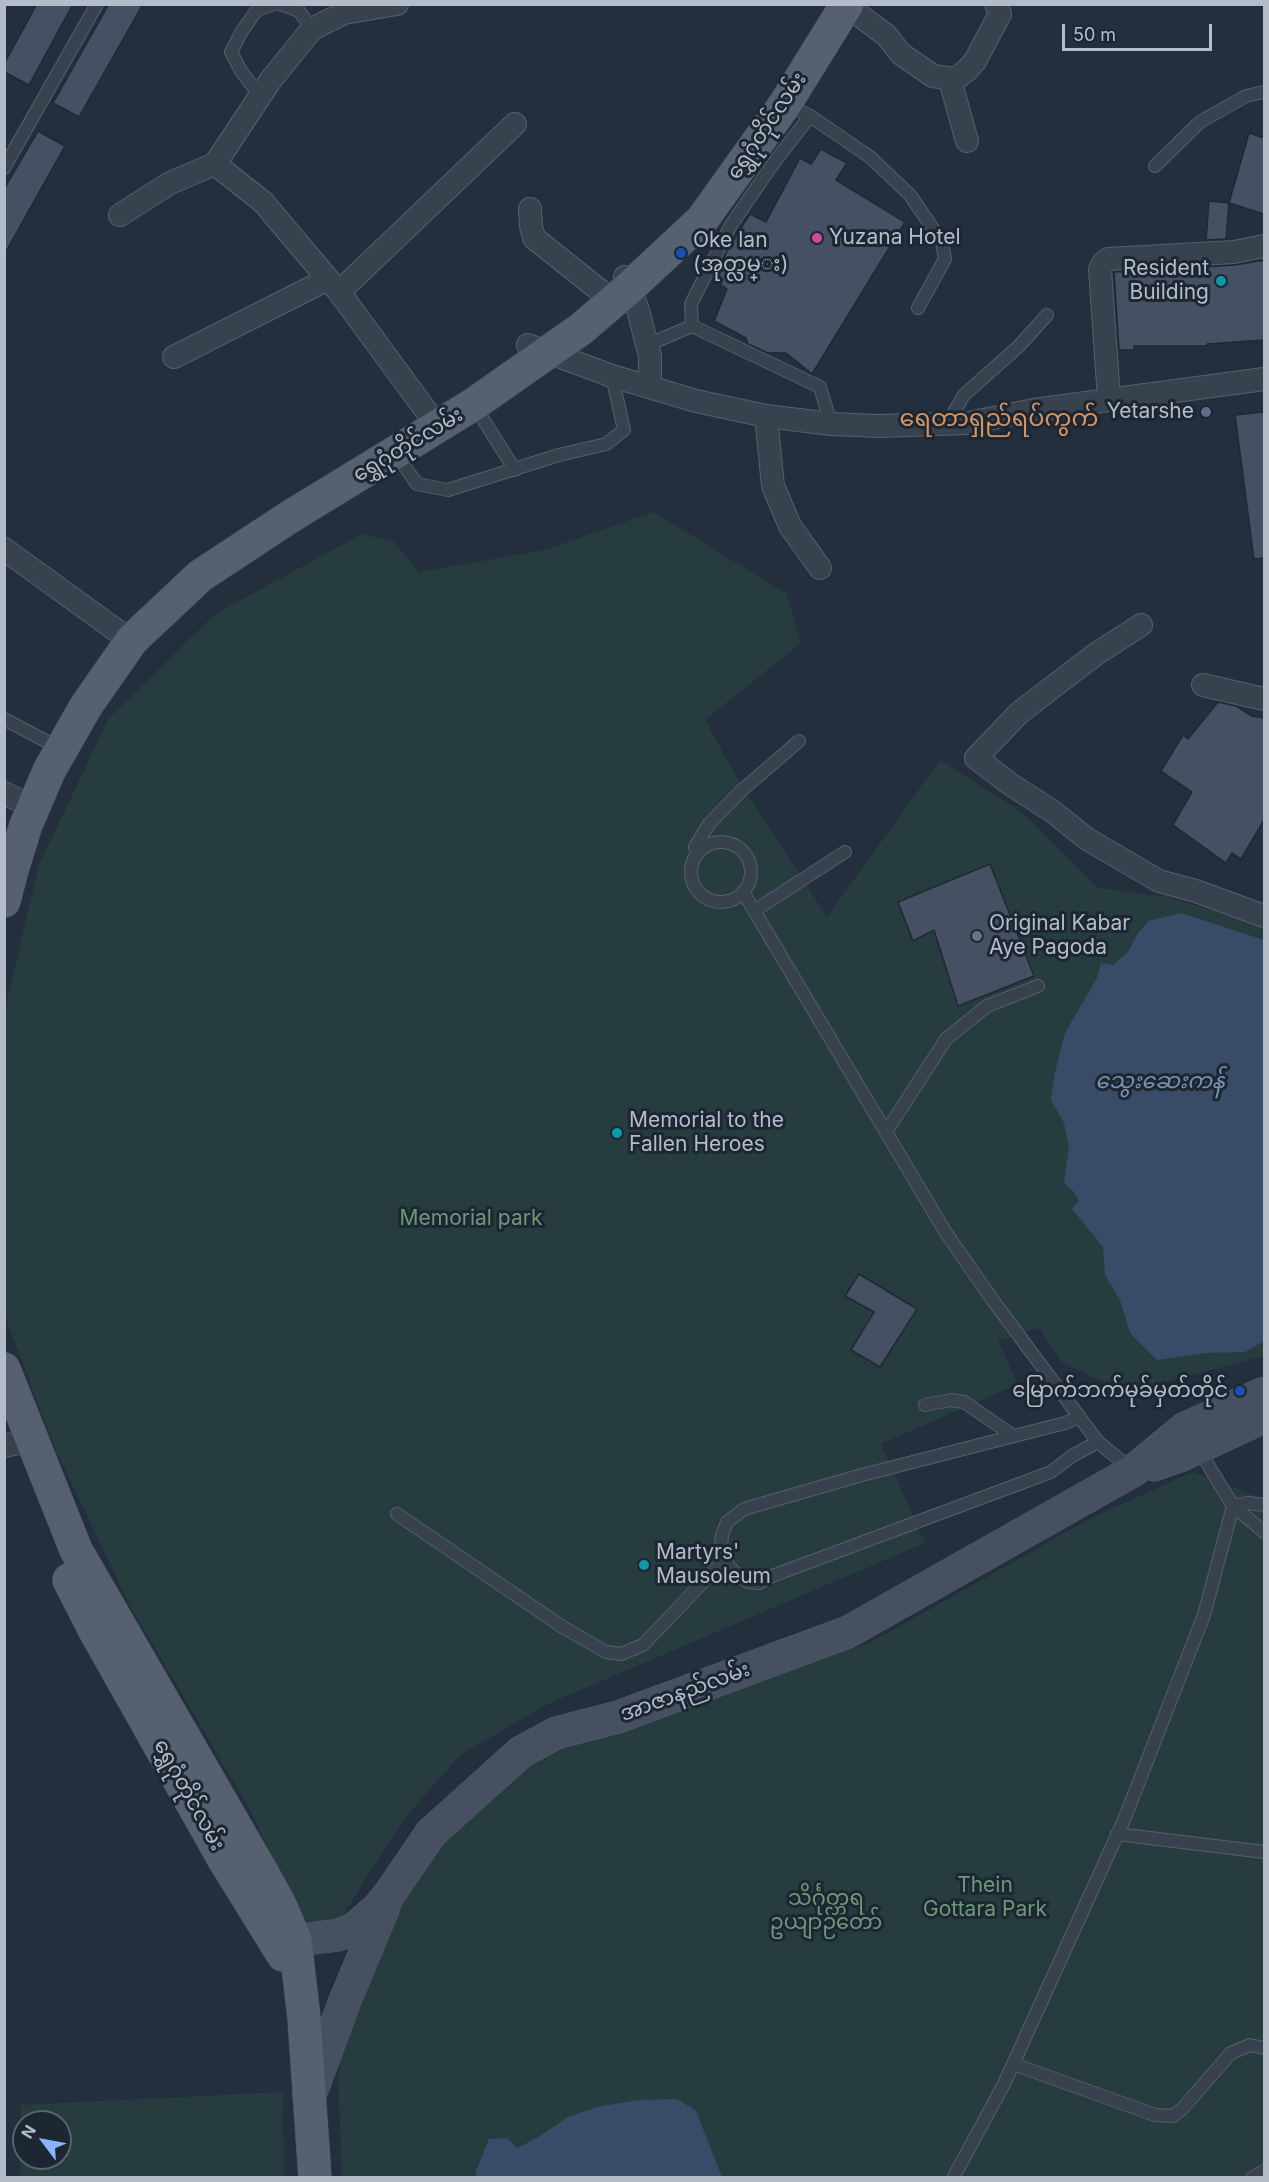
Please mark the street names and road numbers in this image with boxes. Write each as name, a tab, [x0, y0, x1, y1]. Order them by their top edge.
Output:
street label: ရွှေဂုံတိုင်လမ်း	[722, 68, 812, 184]
street label: ရွှေဂုံတိုင်လမ်း	[348, 402, 468, 488]
street label: အာဇာနည်လမ်း	[617, 1657, 753, 1727]
street label: ရွှေဂုံတိုင်လမ်း	[148, 1735, 230, 1855]

